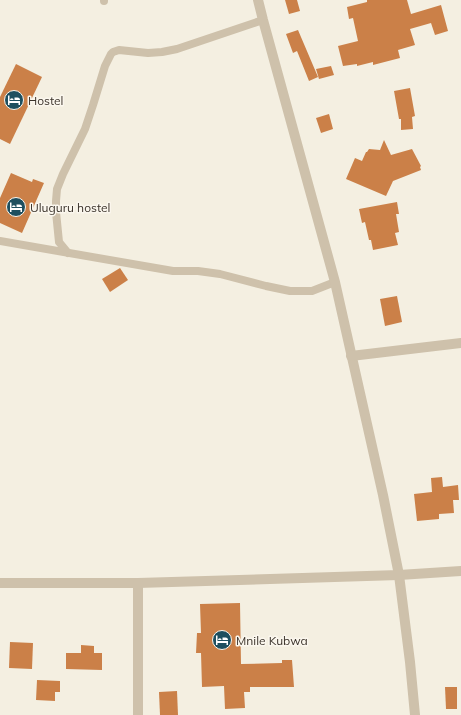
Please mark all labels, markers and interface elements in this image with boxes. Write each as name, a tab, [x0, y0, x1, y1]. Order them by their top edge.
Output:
hotel icon: Hostel	[3, 89, 25, 111]
place label: Hostel	[28, 93, 63, 108]
hotel icon: Uluguru hostel	[5, 196, 27, 218]
place label: Uluguru hostel	[30, 200, 110, 215]
hotel icon: Mnile Kubwa	[211, 629, 233, 651]
place label: Mnile Kubwa	[236, 633, 308, 648]

